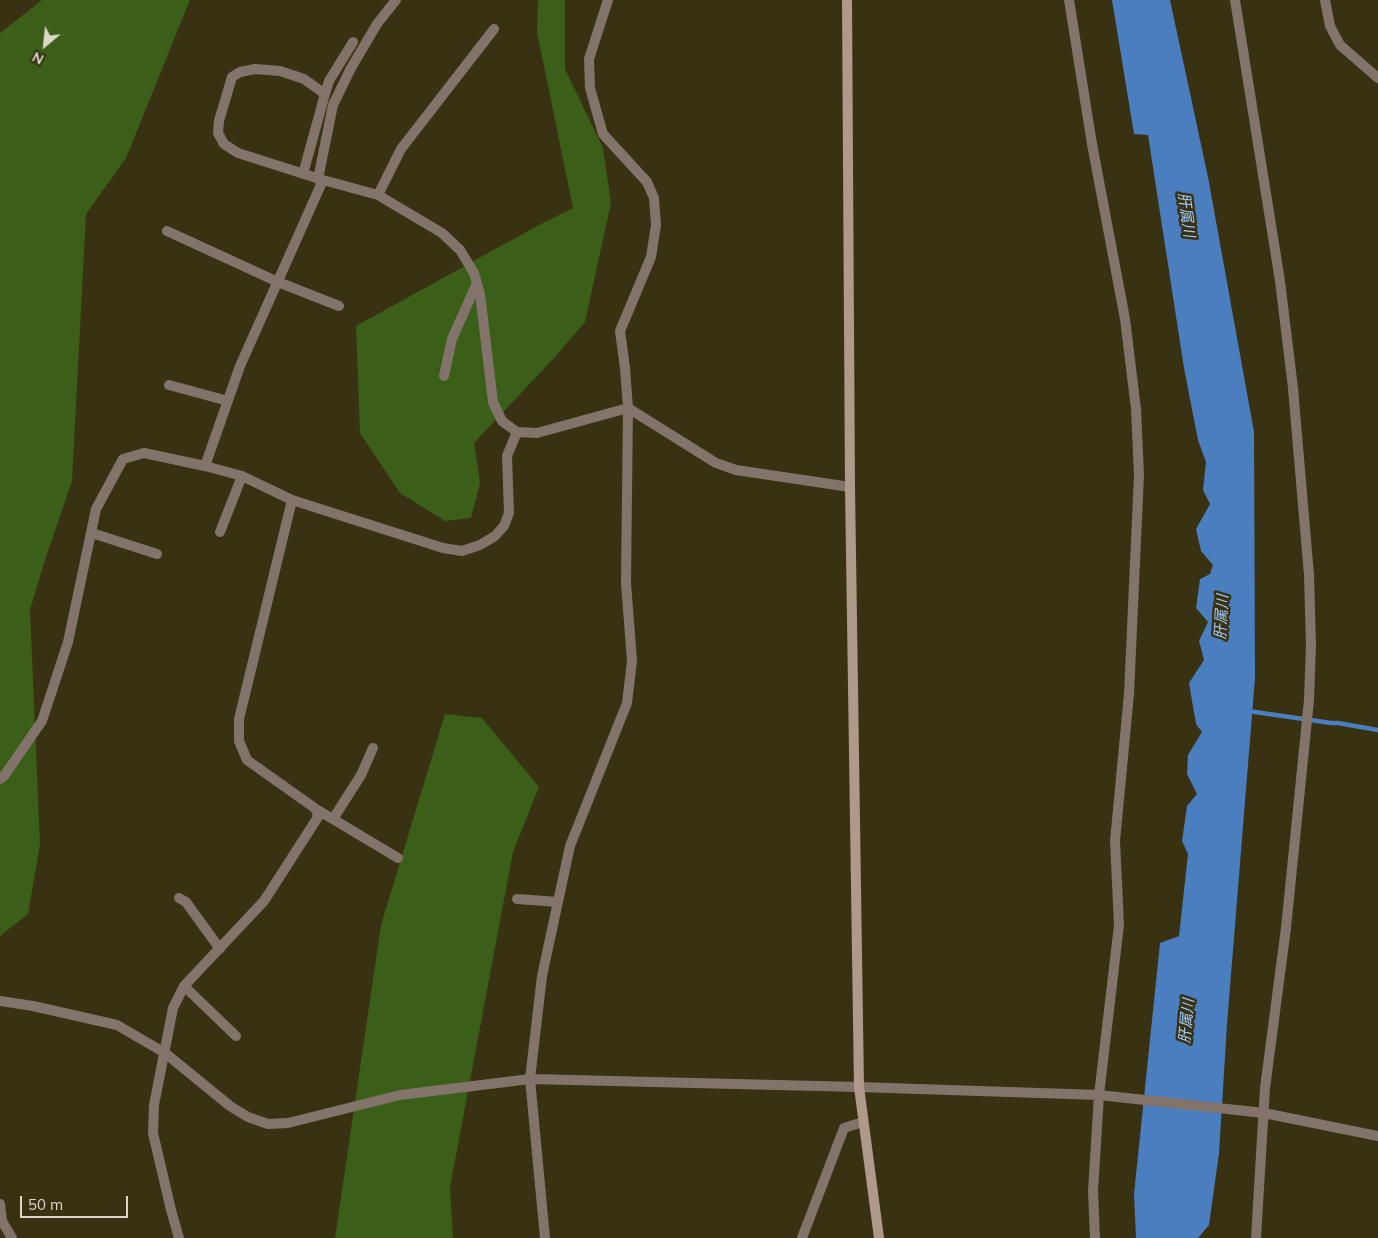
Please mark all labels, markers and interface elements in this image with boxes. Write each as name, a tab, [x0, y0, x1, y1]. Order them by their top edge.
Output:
north arrow	[20, 20, 70, 70]
text: N	[29, 48, 47, 69]
water label: 肝属川	[1174, 191, 1198, 239]
water label: 肝属川	[1212, 594, 1232, 640]
water label: 肝属川	[1176, 998, 1198, 1044]
scale bar	[22, 1186, 130, 1218]
text: 50 m	[28, 1195, 63, 1214]

